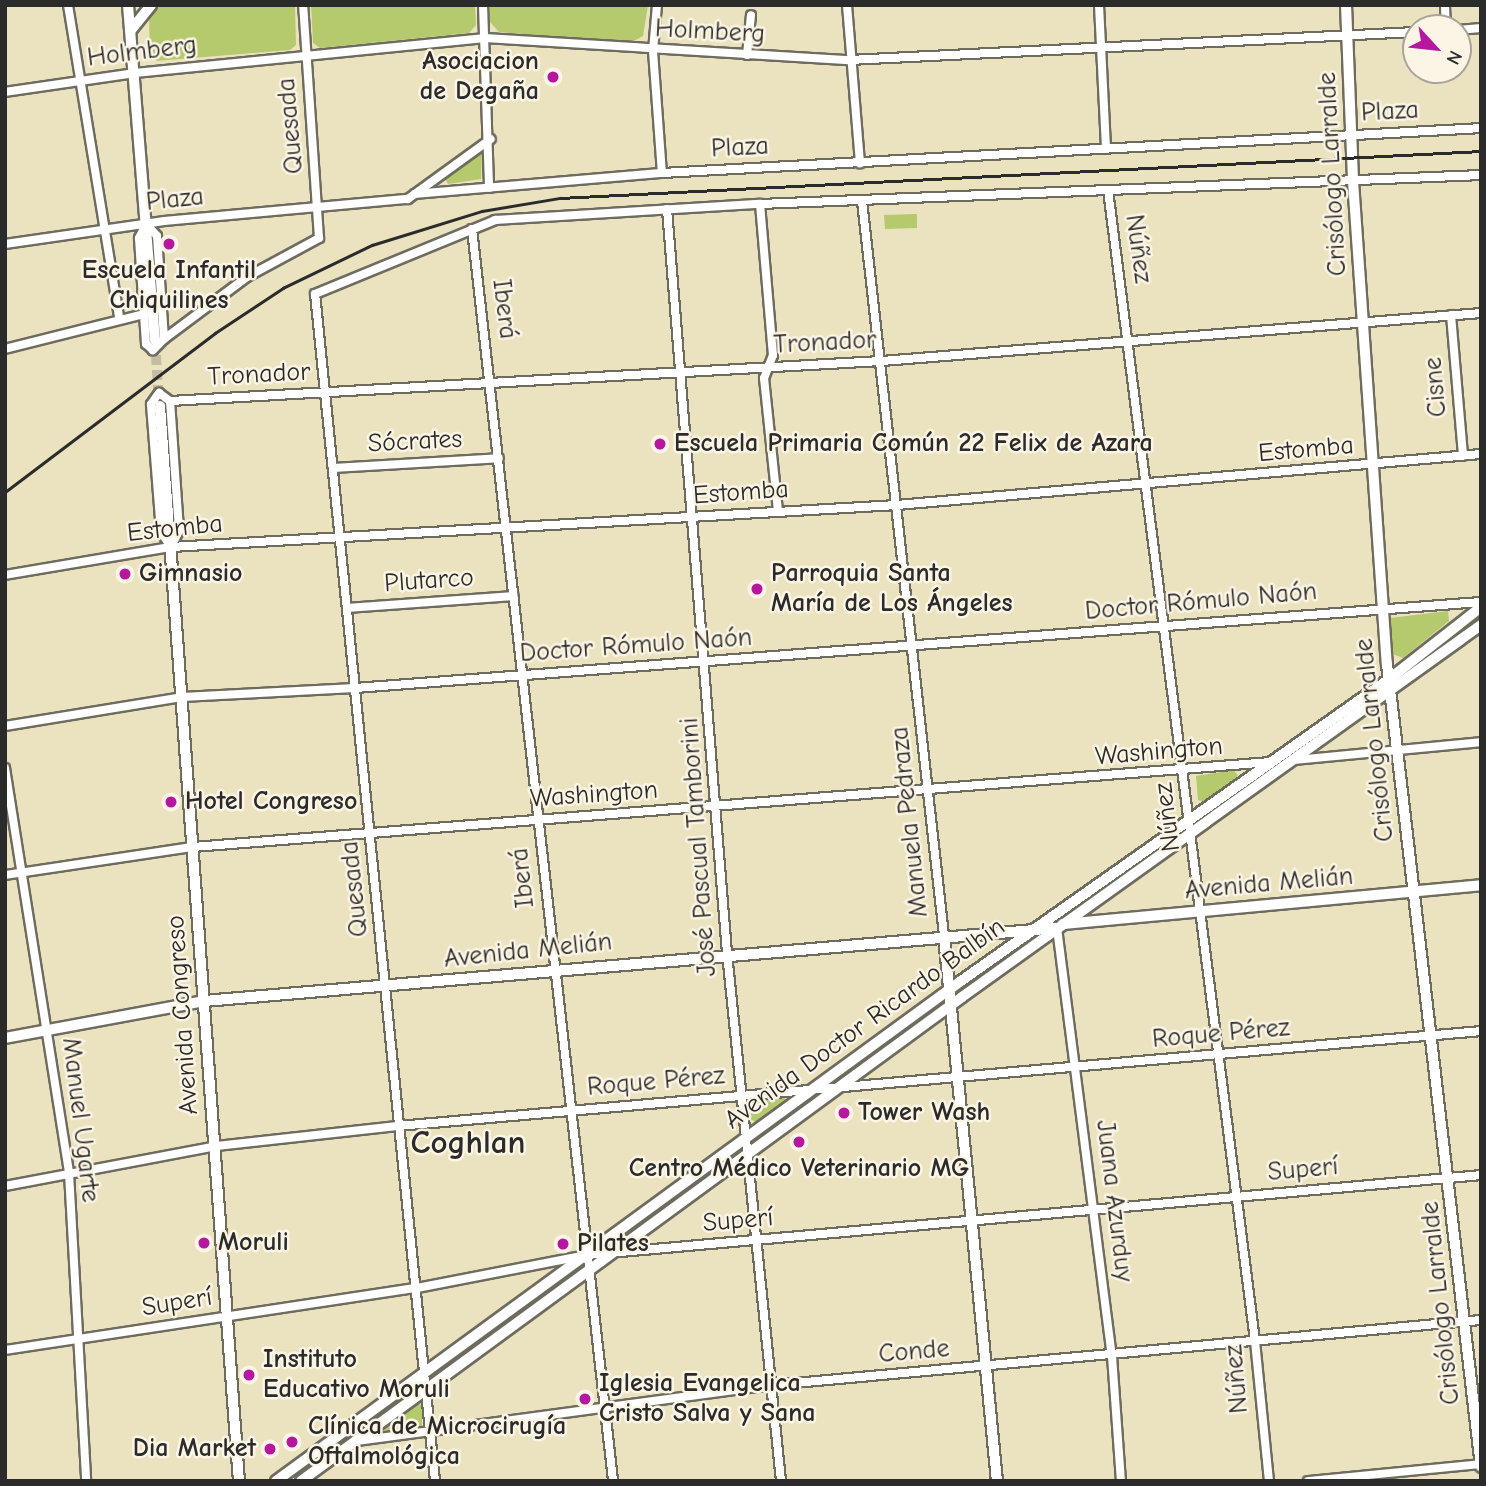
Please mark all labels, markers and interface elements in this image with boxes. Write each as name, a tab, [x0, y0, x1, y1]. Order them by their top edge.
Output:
street label: Holmberg	[654, 14, 766, 50]
north arrow	[1402, 14, 1472, 84]
street label: Holmberg	[86, 30, 198, 74]
place label: Asociacion de Degaña	[420, 46, 539, 108]
text: N	[1441, 47, 1467, 68]
marker: Asociacion de Degaña	[545, 69, 561, 85]
street label: Crisólogo Larralde	[1312, 71, 1354, 277]
street label: Quesada	[271, 77, 311, 175]
street label: Plaza	[1360, 95, 1420, 129]
street label: Plaza	[710, 131, 770, 165]
street label: Plaza	[145, 181, 205, 219]
street label: Núñez	[1118, 213, 1158, 285]
marker: Escuela Infantil Chiquilines	[161, 236, 177, 252]
place label: Escuela Infantil Chiquilines	[82, 255, 256, 316]
street label: Iberá	[485, 277, 523, 341]
street label: Tronador	[773, 325, 877, 361]
street label: Cisne	[1418, 356, 1454, 418]
street label: Tronador	[207, 357, 311, 393]
street label: Sócrates	[367, 424, 463, 460]
place label: Escuela Primaria Común 22 Felix de Azara	[674, 428, 1153, 460]
street label: Estomba	[1257, 430, 1355, 470]
marker: Escuela Primaria Común 22 Felix de Azara	[652, 436, 668, 452]
street label: Estomba	[692, 474, 790, 512]
street label: Estomba	[126, 508, 224, 550]
place label: Gimnasio	[139, 558, 243, 590]
place label: Parroquia Santa María de Los Ángeles	[771, 558, 1013, 620]
street label: Plutarco	[383, 562, 475, 600]
marker: Gimnasio	[117, 566, 133, 582]
street label: Doctor Rómulo Naón	[1084, 576, 1318, 628]
marker: Parroquia Santa María de Los Ángeles	[749, 581, 765, 597]
street label: Doctor Rómulo Naón	[519, 622, 753, 670]
street label: Crisólogo Larralde	[1349, 637, 1401, 843]
street label: José Pascual Tamborini	[674, 717, 724, 977]
street label: Manuela Pedraza	[884, 725, 936, 919]
street label: Washington	[1094, 731, 1224, 773]
street label: Washington	[529, 775, 659, 815]
street label: Núñez	[1148, 781, 1188, 853]
place label: Hotel Congreso	[185, 786, 357, 818]
marker: Hotel Congreso	[163, 794, 179, 810]
street label: Quesada	[334, 840, 376, 938]
street label: Iberá	[504, 846, 542, 910]
street label: Avenida Melián	[1184, 861, 1354, 907]
street label: Avenida Doctor Ricardo Balbín	[719, 912, 1011, 1136]
street label: Avenida Congreso	[160, 914, 206, 1116]
street label: Avenida Melián	[442, 927, 614, 975]
street label: Roque Pérez	[1151, 1012, 1291, 1056]
street label: Manuel Ugarte	[54, 1036, 106, 1204]
street label: Roque Pérez	[586, 1060, 726, 1104]
place label: Tower Wash	[858, 1097, 990, 1129]
marker: Tower Wash	[836, 1105, 852, 1121]
street label: Juana Azurduy	[1089, 1118, 1139, 1284]
district label: Coghlan	[411, 1123, 525, 1163]
marker: Centro Médico Veterinario MG	[791, 1134, 807, 1150]
street label: Superí	[1266, 1151, 1340, 1189]
place label: Centro Médico Veterinario MG	[629, 1153, 969, 1185]
street label: Crisólogo Larralde	[1415, 1200, 1467, 1406]
street label: Superí	[701, 1202, 775, 1240]
place label: Moruli	[218, 1227, 289, 1259]
place label: Pilates	[577, 1228, 649, 1260]
marker: Moruli	[196, 1235, 212, 1251]
marker: Pilates	[555, 1236, 571, 1252]
street label: Superí	[140, 1282, 214, 1324]
street label: Conde	[877, 1333, 951, 1371]
street label: Núñez	[1218, 1343, 1256, 1415]
place label: Instituto Educativo Moruli	[263, 1344, 450, 1406]
marker: Instituto Educativo Moruli	[241, 1367, 257, 1383]
place label: Iglesia Evangelica Cristo Salva y Sana	[599, 1368, 816, 1430]
marker: Iglesia Evangelica Cristo Salva y Sana	[577, 1391, 593, 1407]
place label: Clínica de Microcirugía Oftalmológica	[308, 1411, 566, 1472]
marker: Clínica de Microcirugía Oftalmológica	[282, 1432, 302, 1452]
place label: Dia Market	[133, 1433, 256, 1465]
marker: Dia Market	[262, 1441, 278, 1457]

